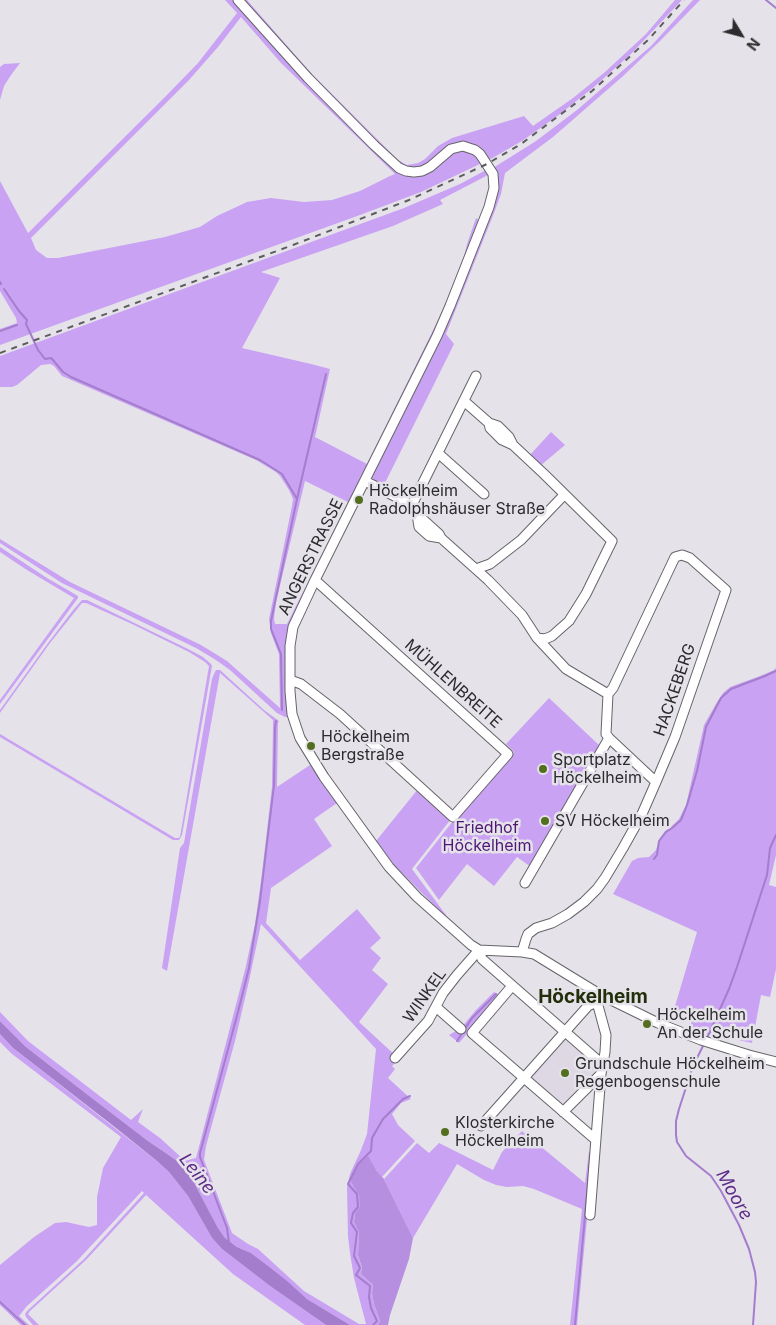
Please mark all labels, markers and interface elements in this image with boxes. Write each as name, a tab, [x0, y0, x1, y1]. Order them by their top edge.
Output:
north arrow	[716, 10, 766, 60]
text: N	[743, 35, 763, 54]
place label: Höckelheim Radolphshäuser Straße	[369, 481, 545, 519]
marker: Höckelheim Radolphshäuser Straße	[353, 494, 365, 506]
street label: ANGERSTRASSE	[275, 496, 347, 618]
street label: MÜHLENBREITE	[401, 636, 505, 732]
street label: HACKEBERG	[650, 641, 700, 739]
place label: Höckelheim Bergstraße	[321, 727, 410, 765]
marker: Höckelheim Bergstraße	[305, 740, 317, 752]
place label: Sportplatz Höckelheim	[553, 750, 642, 788]
marker: Sportplatz Höckelheim	[537, 763, 549, 775]
place label: SV Höckelheim	[555, 811, 670, 831]
marker: SV Höckelheim	[539, 815, 551, 827]
park label: Friedhof Höckelheim	[443, 818, 531, 856]
street label: WINKEL	[399, 965, 451, 1027]
district label: Höckelheim	[538, 986, 648, 1008]
place label: Höckelheim An der Schule	[657, 1005, 763, 1043]
marker: Höckelheim An der Schule	[641, 1018, 653, 1030]
place label: Grundschule Höckelheim Regenbogenschule	[575, 1054, 765, 1092]
marker: Grundschule Höckelheim Regenbogenschule	[559, 1067, 571, 1079]
place label: Klosterkirche Höckelheim	[455, 1113, 555, 1151]
marker: Klosterkirche Höckelheim	[439, 1126, 451, 1138]
water label: Leine	[174, 1149, 220, 1199]
water label: Moore	[711, 1166, 757, 1224]

